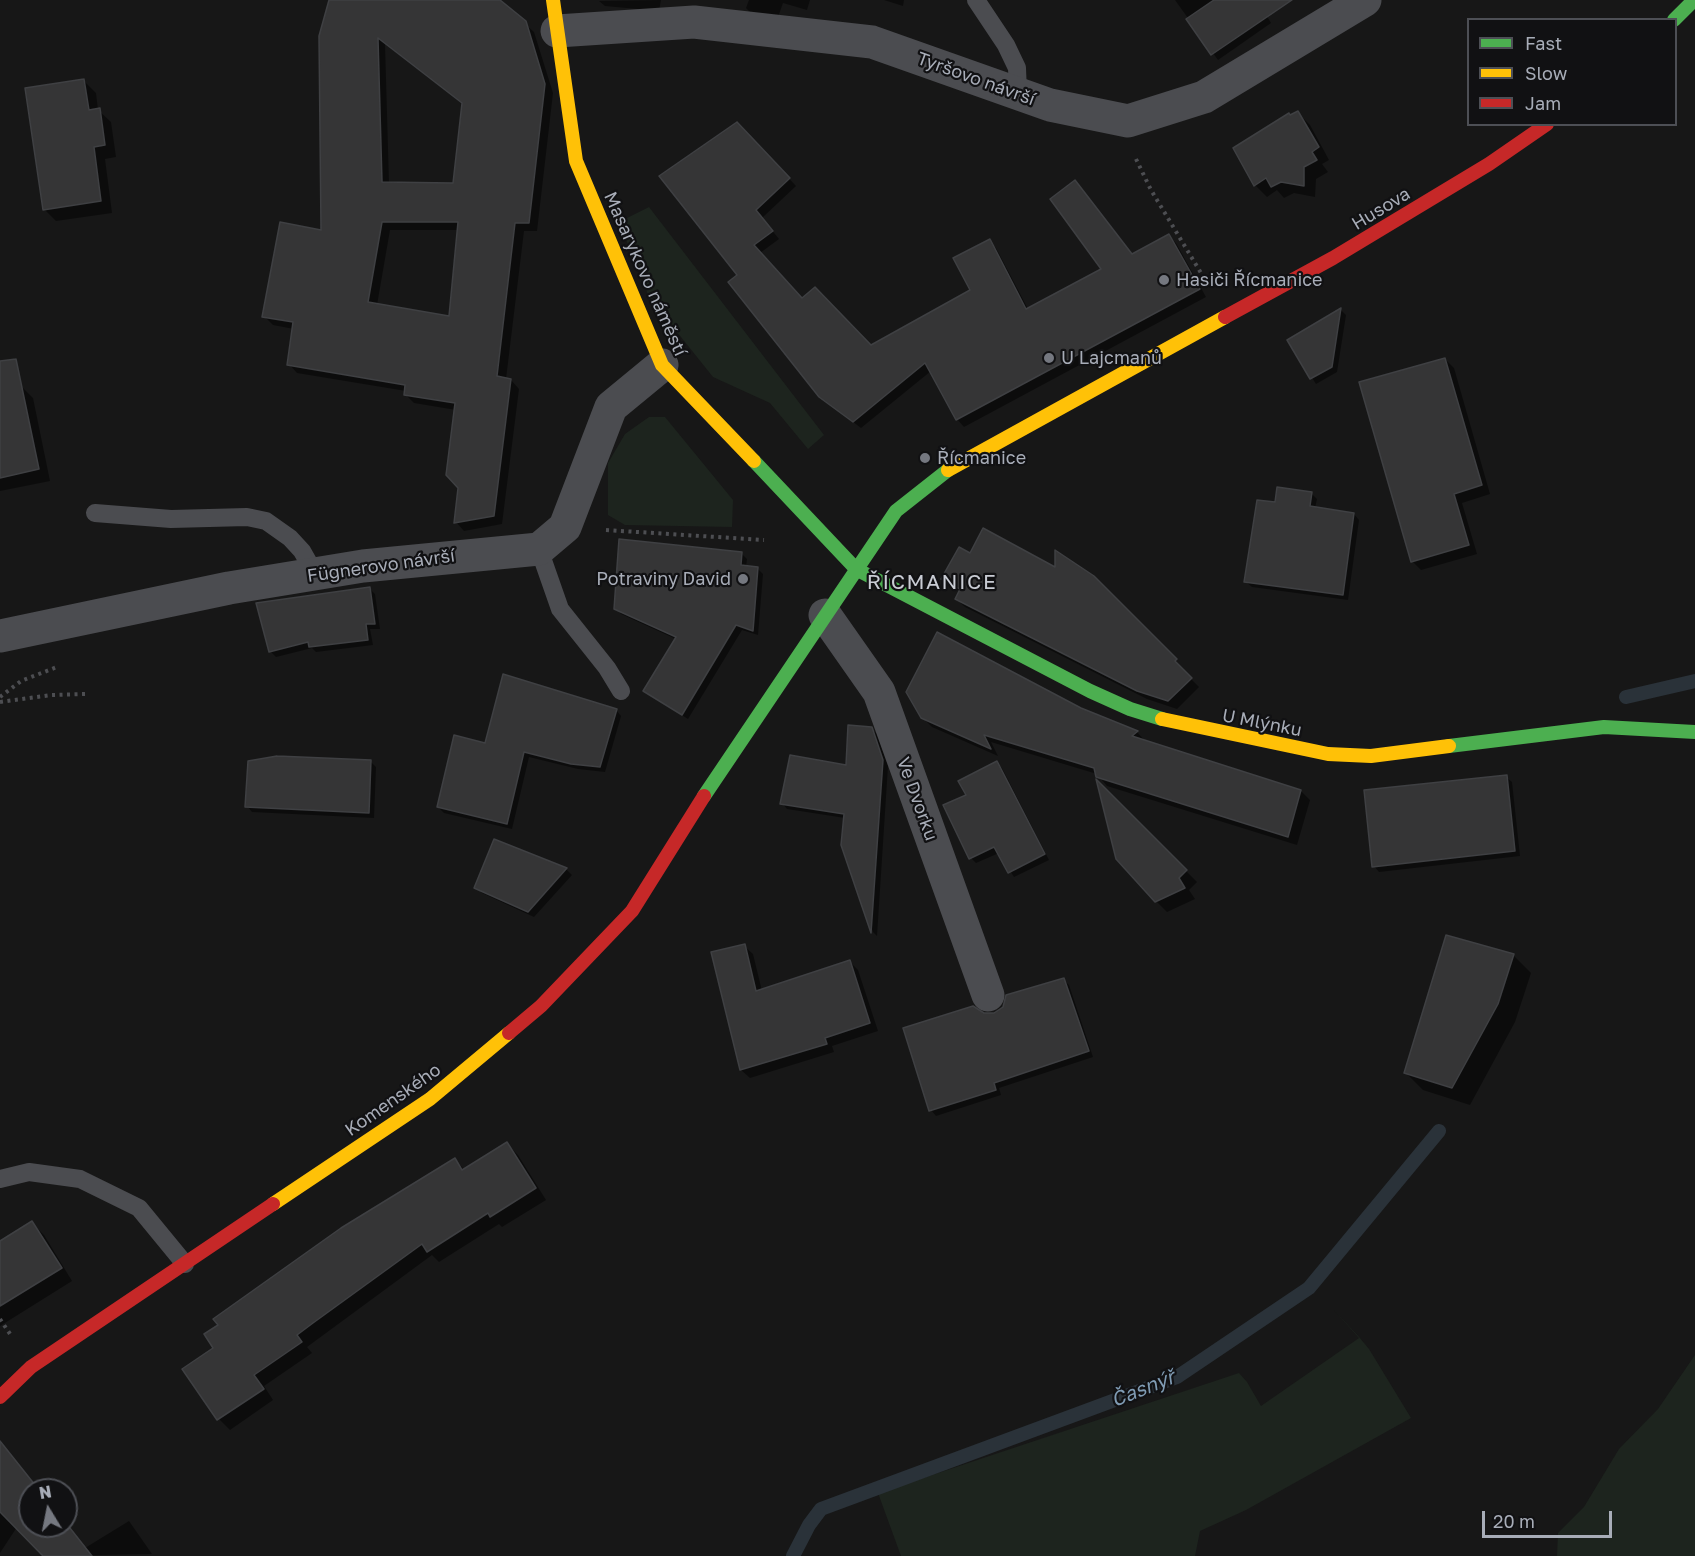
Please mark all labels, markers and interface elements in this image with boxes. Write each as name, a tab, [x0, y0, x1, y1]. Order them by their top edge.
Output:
legend	[1467, 18, 1677, 126]
text: Fast	[1525, 32, 1562, 54]
street label: Tyršovo návrší	[914, 48, 1038, 110]
text: Slow	[1525, 62, 1567, 84]
text: Jam	[1525, 92, 1561, 114]
street label: Husova	[1348, 183, 1414, 235]
street label: Masarykovo náměstí	[599, 189, 691, 359]
place label: Hasiči Řícmanice	[1176, 269, 1322, 291]
marker: Hasiči Řícmanice	[1157, 273, 1171, 287]
place label: U Lajcmanů	[1061, 347, 1162, 369]
marker: U Lajcmanů	[1042, 351, 1056, 365]
place label: Řícmanice	[937, 447, 1026, 469]
marker: Řícmanice	[918, 451, 932, 465]
street label: Fügnerovo návrší	[306, 545, 456, 587]
place label: Potraviny David	[596, 568, 731, 590]
district label: ŘÍCMANICE	[867, 569, 997, 595]
marker: Potraviny David	[736, 572, 750, 586]
street label: U Mlýnku	[1220, 705, 1304, 741]
street label: Ve Dvorku	[892, 754, 942, 844]
street label: Komenského	[341, 1059, 445, 1141]
water label: Časnýř	[1108, 1365, 1178, 1413]
north arrow	[18, 1478, 78, 1538]
text: N	[37, 1481, 53, 1503]
scale bar	[1485, 1499, 1616, 1537]
text: 20 m	[1493, 1510, 1535, 1532]

